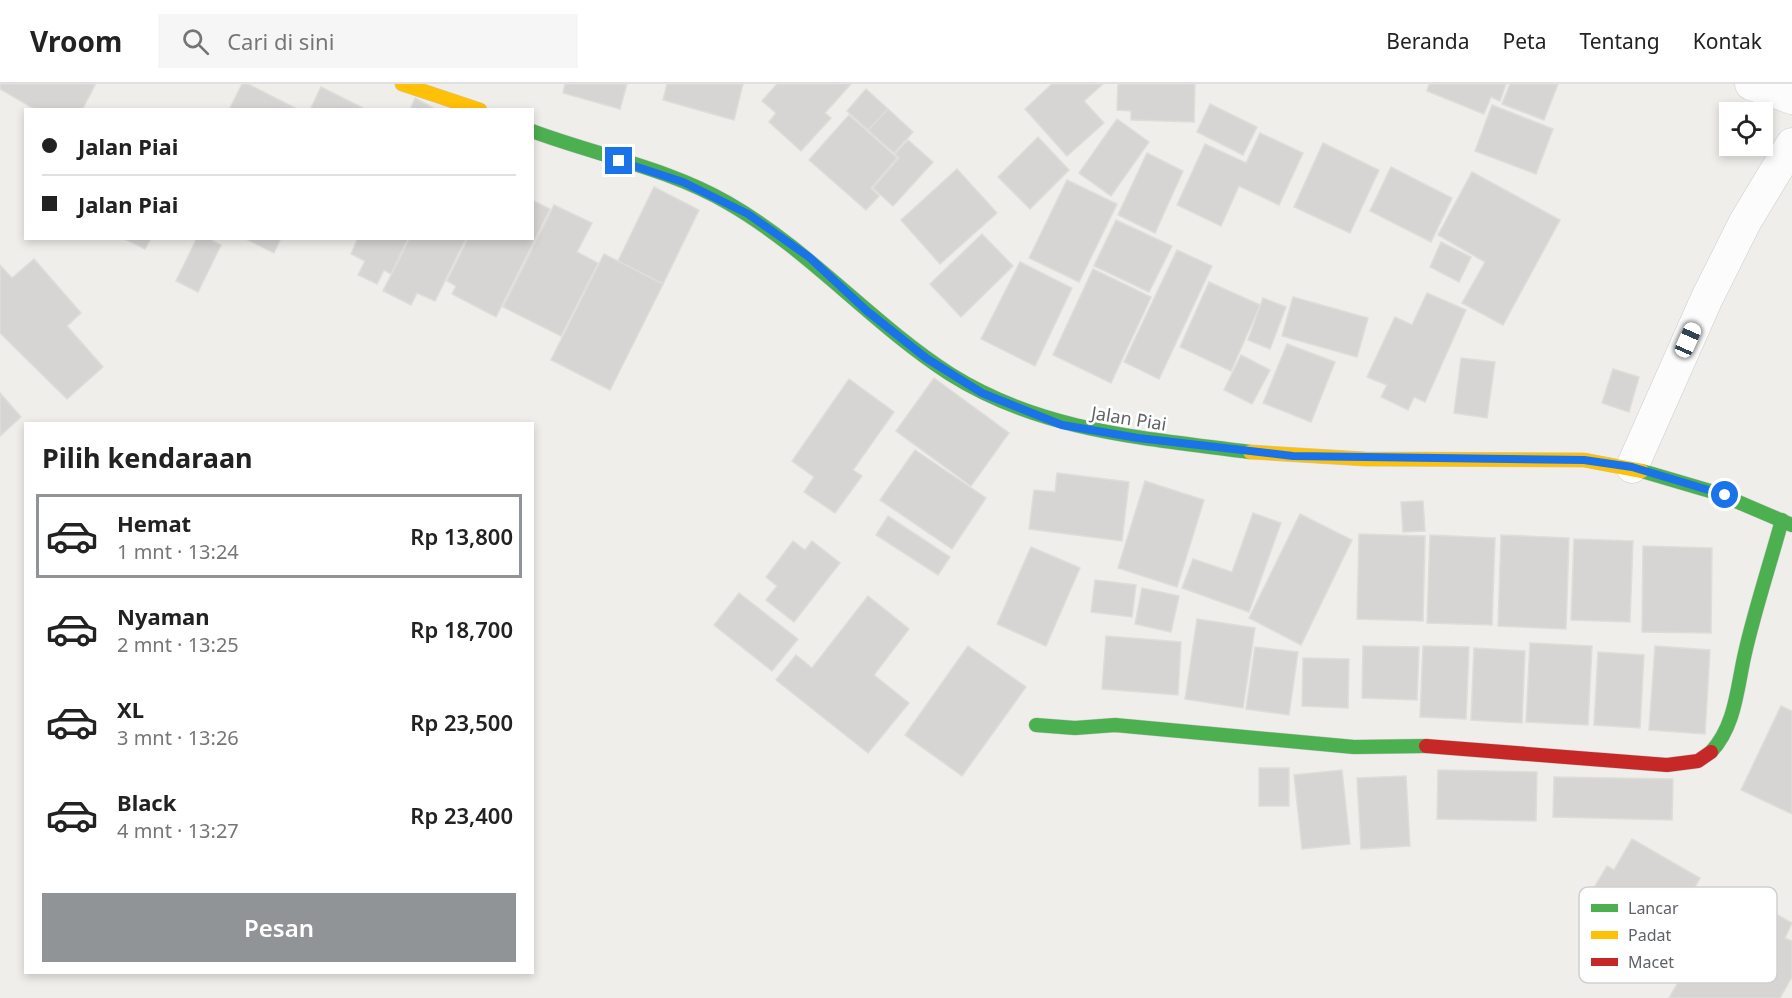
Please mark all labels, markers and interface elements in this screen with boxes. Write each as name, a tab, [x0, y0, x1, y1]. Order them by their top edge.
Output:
search box	[158, 14, 578, 68]
text: Vroom	[30, 22, 122, 60]
icon: search	[179, 25, 212, 58]
text: Cari di sini	[227, 26, 334, 56]
text: Beranda	[1386, 27, 1470, 55]
text: Peta	[1503, 27, 1546, 55]
text: Tentang	[1579, 27, 1660, 55]
text: Kontak	[1693, 27, 1762, 55]
map controls	[1719, 102, 1773, 156]
button: locate	[1719, 102, 1773, 156]
text: Jalan Piai	[78, 131, 178, 161]
route end	[605, 147, 632, 174]
text: Jalan Piai	[78, 189, 178, 219]
car	[1672, 320, 1704, 360]
street label: Jalan Piai	[1088, 400, 1168, 436]
text: Pilih kendaraan	[42, 439, 253, 476]
route start	[1711, 481, 1738, 508]
text: Hemat	[117, 508, 191, 538]
icon: car	[45, 509, 99, 563]
text: Rp 13,800	[410, 521, 513, 551]
text: 1 mnt · 13:24	[117, 538, 239, 565]
text: Nyaman	[117, 601, 210, 631]
icon: car	[45, 602, 99, 656]
text: Rp 18,700	[410, 614, 513, 644]
text: 2 mnt · 13:25	[117, 631, 239, 658]
text: XL	[117, 694, 144, 724]
icon: car	[45, 695, 99, 749]
text: Rp 23,500	[410, 707, 513, 737]
text: 3 mnt · 13:26	[117, 724, 239, 751]
text: Black	[117, 787, 176, 817]
icon: car	[45, 788, 99, 842]
text: Rp 23,400	[410, 800, 513, 830]
text: 4 mnt · 13:27	[117, 817, 239, 844]
legend	[1579, 887, 1777, 983]
button: Pesan	[42, 893, 516, 962]
text: Lancar	[1628, 897, 1679, 919]
text: Padat	[1628, 924, 1671, 946]
text: Macet	[1628, 951, 1674, 973]

